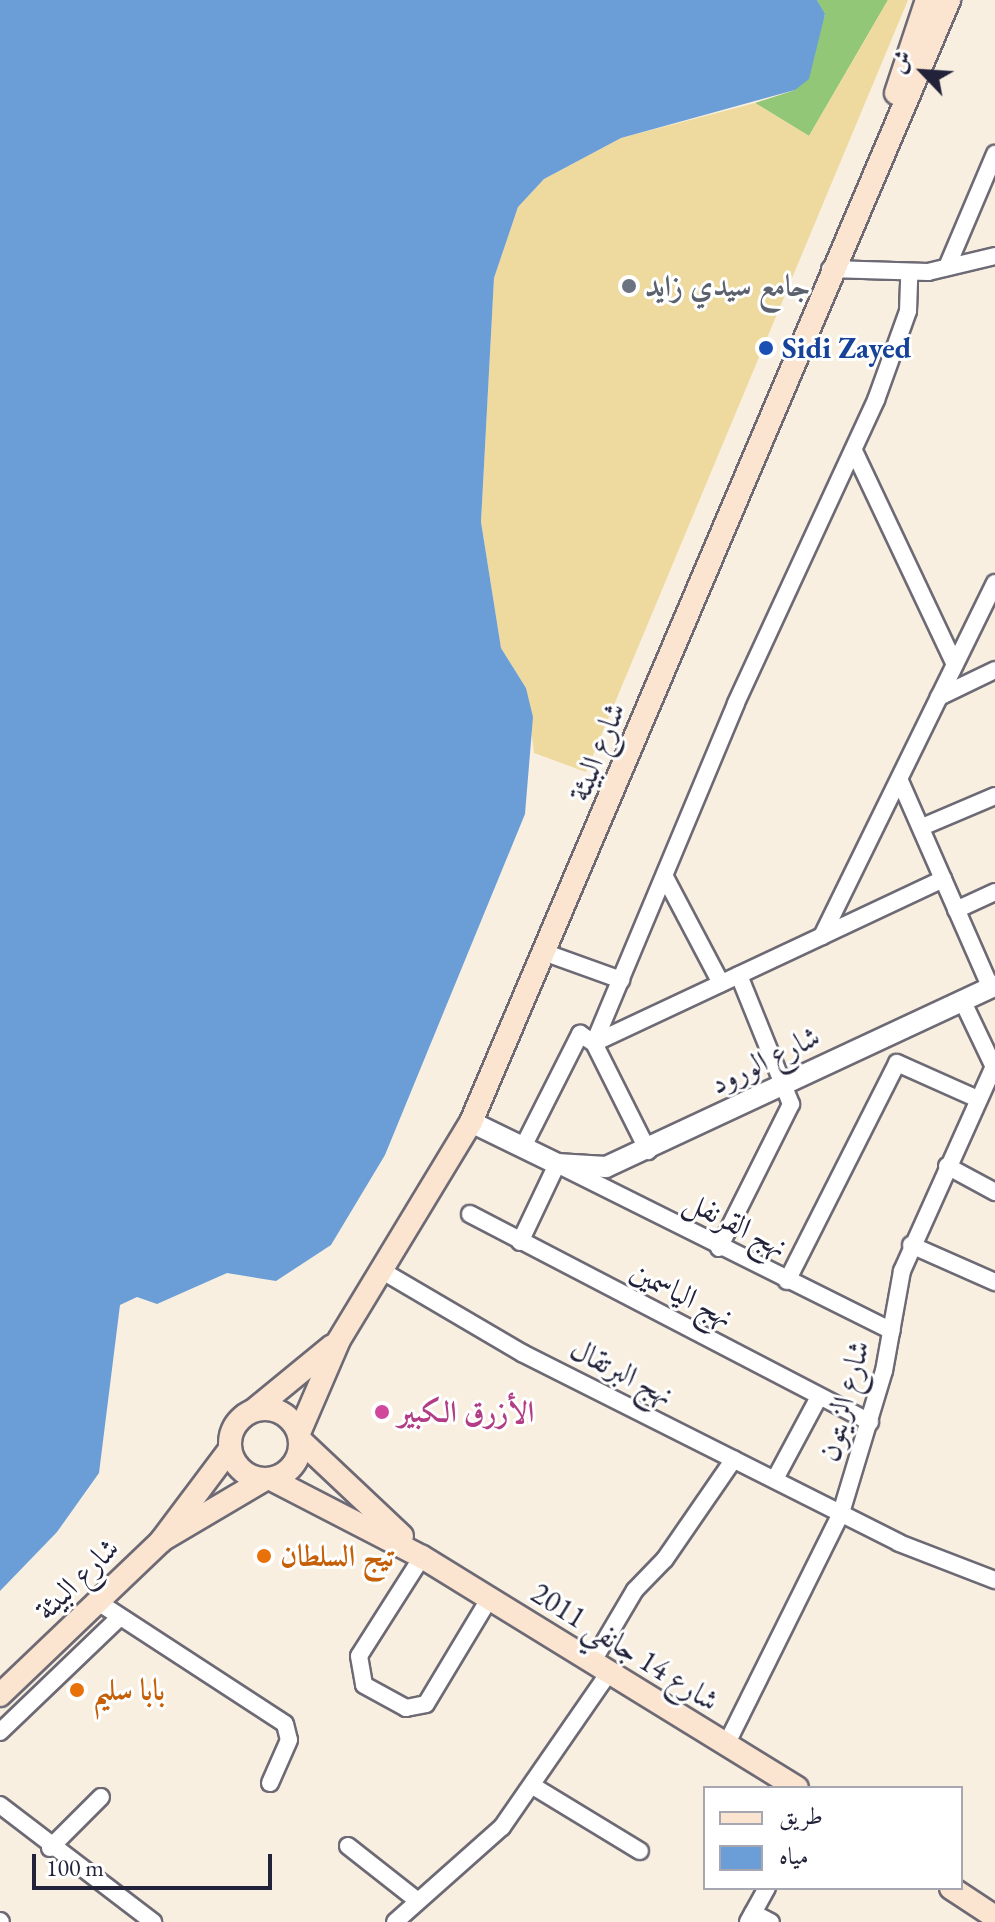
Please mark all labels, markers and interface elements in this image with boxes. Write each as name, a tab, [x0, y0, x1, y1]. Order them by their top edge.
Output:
north arrow	[883, 32, 963, 112]
text: ش	[883, 46, 919, 78]
place label: جامع سيدي زايد	[645, 268, 810, 304]
marker: جامع سيدي زايد	[620, 277, 638, 295]
place label: Sidi Zayed	[782, 330, 911, 366]
marker: Sidi Zayed	[757, 339, 775, 357]
street label: شارع البيئة	[561, 697, 633, 807]
street label: شارع الورود	[704, 1018, 826, 1102]
street label: نهج القرنفل	[678, 1183, 794, 1265]
street label: نهج الياسمين	[624, 1253, 740, 1335]
street label: نهج البرتقال	[564, 1331, 680, 1413]
street label: شارع الزيتون	[811, 1337, 877, 1465]
place label: الأزرق الكبير	[398, 1394, 534, 1430]
marker: الأزرق الكبير	[373, 1403, 391, 1421]
street label: شارع البيئة	[27, 1530, 127, 1628]
place label: تيج السلطان	[280, 1538, 396, 1574]
marker: تيج السلطان	[255, 1547, 273, 1565]
street label: شارع 14 جانفي 2011	[525, 1575, 725, 1719]
place label: بابا سليم	[93, 1672, 165, 1708]
marker: بابا سليم	[68, 1681, 86, 1699]
legend	[703, 1786, 963, 1890]
text: طريق	[779, 1800, 823, 1831]
scale bar	[36, 1838, 276, 1888]
text: مياه	[779, 1840, 809, 1871]
text: 100 m	[46, 1852, 104, 1883]

